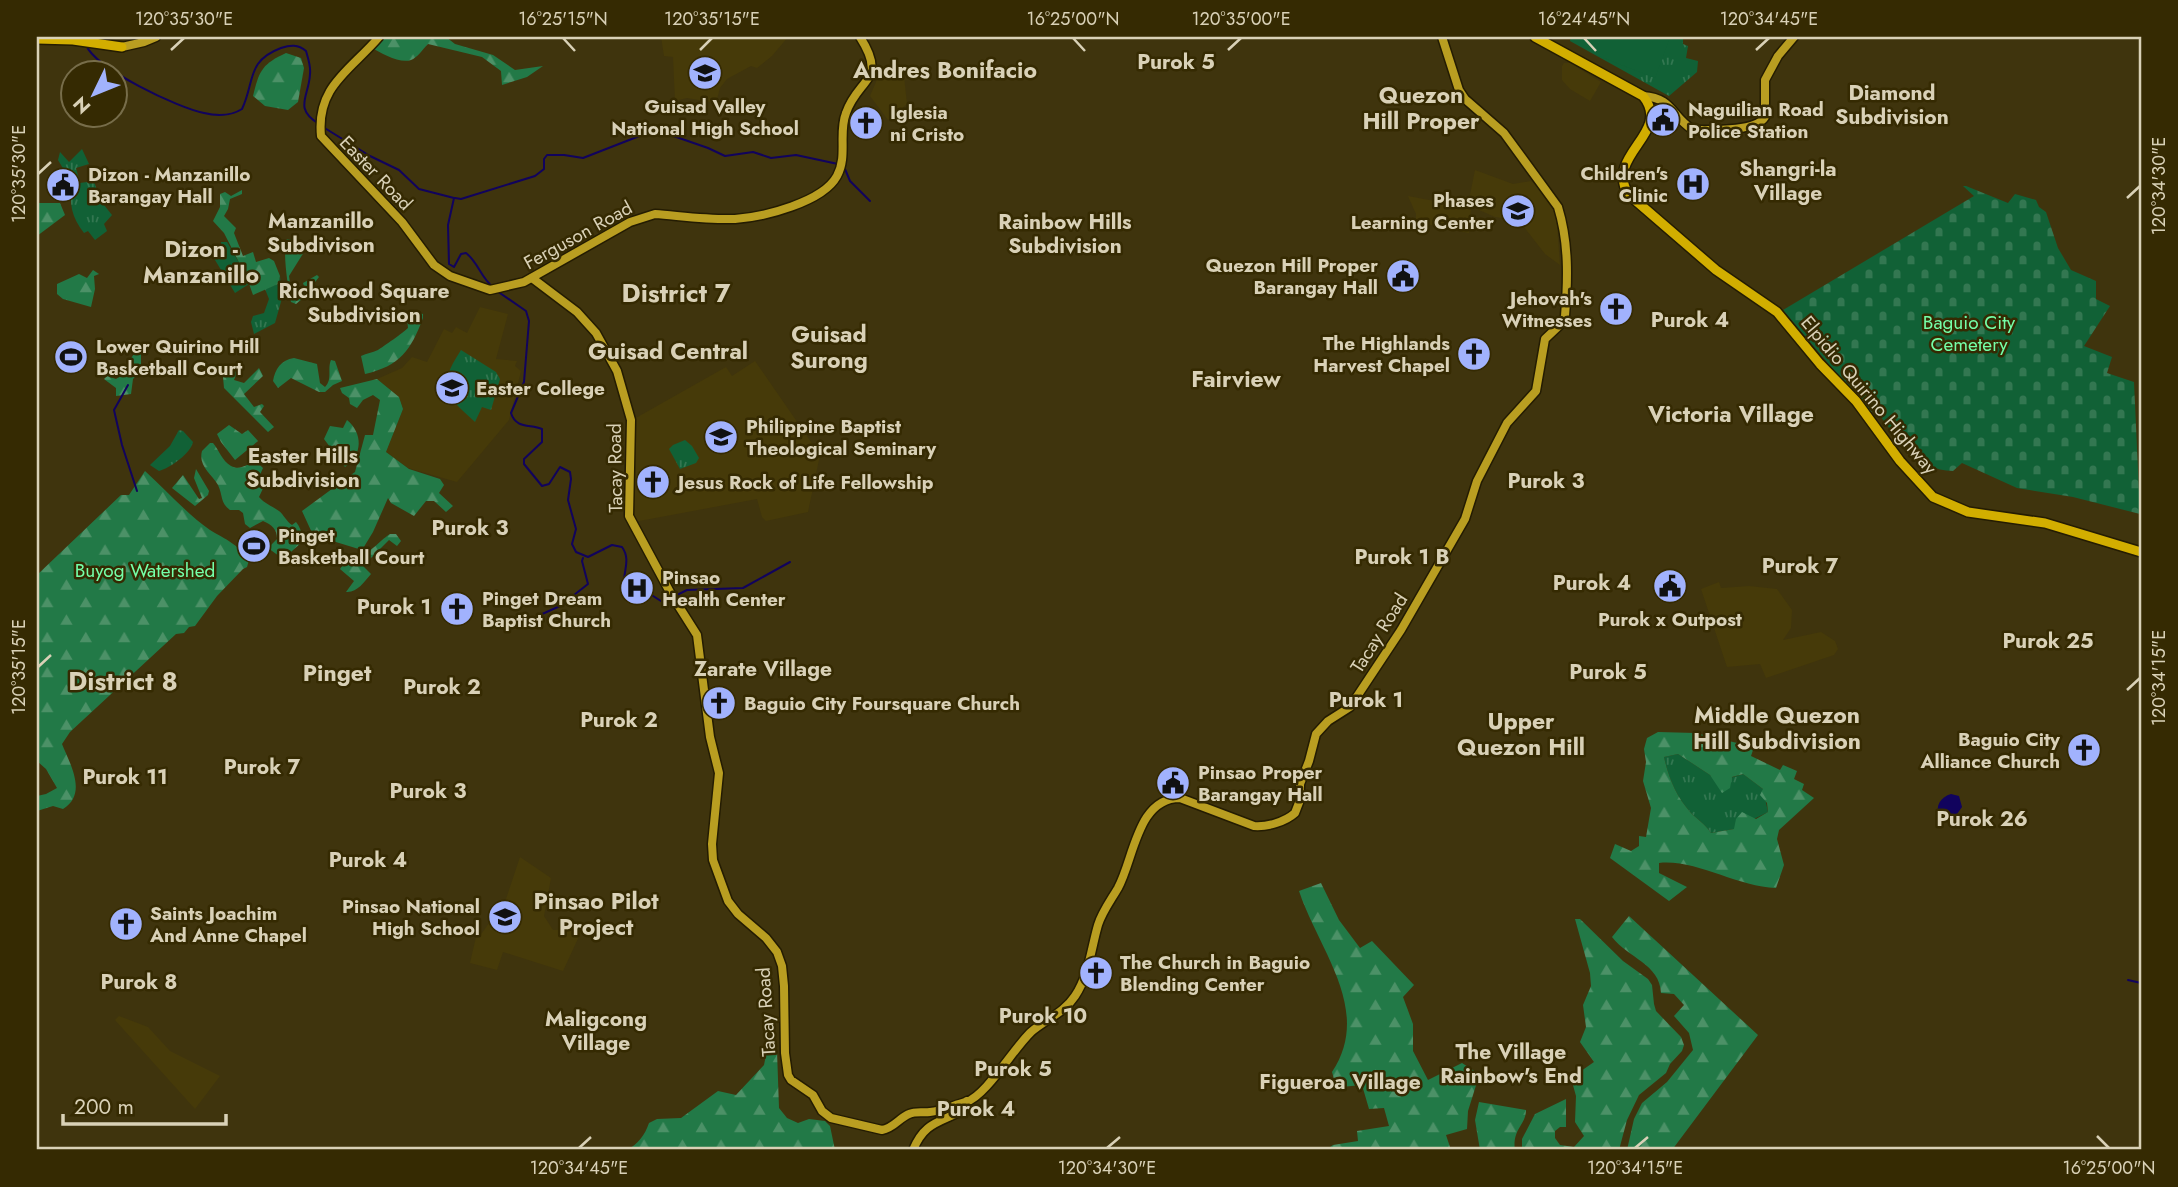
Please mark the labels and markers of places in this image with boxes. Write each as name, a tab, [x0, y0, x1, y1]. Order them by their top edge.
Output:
school or university icon: Guisad Valley National High School	[686, 54, 724, 92]
place label: Guisad Valley National High School	[611, 93, 799, 142]
place label: Naguilian Road Police Station	[1688, 96, 1824, 145]
place label: Iglesia ni Cristo	[890, 99, 964, 148]
public building icon: Naguilian Road Police Station	[1644, 101, 1682, 139]
church icon: Iglesia ni Cristo	[847, 104, 885, 142]
place label: Children's Clinic	[1580, 160, 1668, 209]
place label: Dizon - Manzanillo Barangay Hall	[88, 161, 250, 210]
hospital icon: Children's Clinic	[1674, 165, 1712, 203]
public building icon: Dizon - Manzanillo Barangay Hall	[44, 166, 82, 204]
place label: Phases Learning Center	[1351, 187, 1494, 236]
school or university icon: Phases Learning Center	[1499, 192, 1537, 230]
place label: Quezon Hill Proper Barangay Hall	[1206, 252, 1378, 301]
public building icon: Quezon Hill Proper Barangay Hall	[1384, 257, 1422, 295]
place label: Jehovah's Witnesses	[1502, 285, 1592, 334]
church icon: Jehovah's Witnesses	[1597, 290, 1635, 328]
place label: The Highlands Harvest Chapel	[1313, 330, 1450, 379]
place label: Lower Quirino Hill Basketball Court	[96, 333, 259, 382]
church icon: The Highlands Harvest Chapel	[1455, 335, 1493, 373]
sports icon: Lower Quirino Hill Basketball Court	[52, 338, 90, 376]
school or university icon: Easter College	[433, 369, 471, 407]
place label: Easter College	[476, 375, 605, 402]
place label: Philippine Baptist Theological Seminary	[746, 413, 937, 462]
school or university icon: Philippine Baptist Theological Seminary	[702, 418, 740, 456]
church icon: Jesus Rock of Life Fellowship	[634, 463, 672, 501]
place label: Jesus Rock of Life Fellowship	[674, 469, 934, 496]
place label: Pinget Basketball Court	[278, 522, 424, 571]
sports icon: Pinget Basketball Court	[235, 527, 273, 565]
place label: Pinsao Health Center	[662, 564, 786, 613]
public building icon: Purok x Outpost	[1651, 567, 1689, 605]
hospital icon: Pinsao Health Center	[618, 569, 656, 607]
place label: Pinget Dream Baptist Church	[482, 585, 611, 634]
church icon: Pinget Dream Baptist Church	[438, 590, 476, 628]
place label: Purok x Outpost	[1598, 606, 1742, 633]
church icon: Baguio City Foursquare Church	[700, 684, 738, 722]
place label: Baguio City Foursquare Church	[744, 690, 1020, 717]
place label: Baguio City Alliance Church	[1920, 726, 2061, 775]
church icon: Baguio City Alliance Church	[2065, 731, 2103, 769]
place label: Pinsao Proper Barangay Hall	[1198, 759, 1323, 808]
public building icon: Pinsao Proper Barangay Hall	[1154, 764, 1192, 802]
place label: Pinsao National High School	[342, 893, 480, 942]
school or university icon: Pinsao National High School	[486, 898, 524, 936]
place label: Saints Joachim And Anne Chapel	[149, 900, 307, 949]
church icon: Saints Joachim And Anne Chapel	[107, 905, 145, 943]
place label: The Church in Baguio Blending Center	[1120, 949, 1310, 998]
church icon: The Church in Baguio Blending Center	[1077, 954, 1115, 992]

